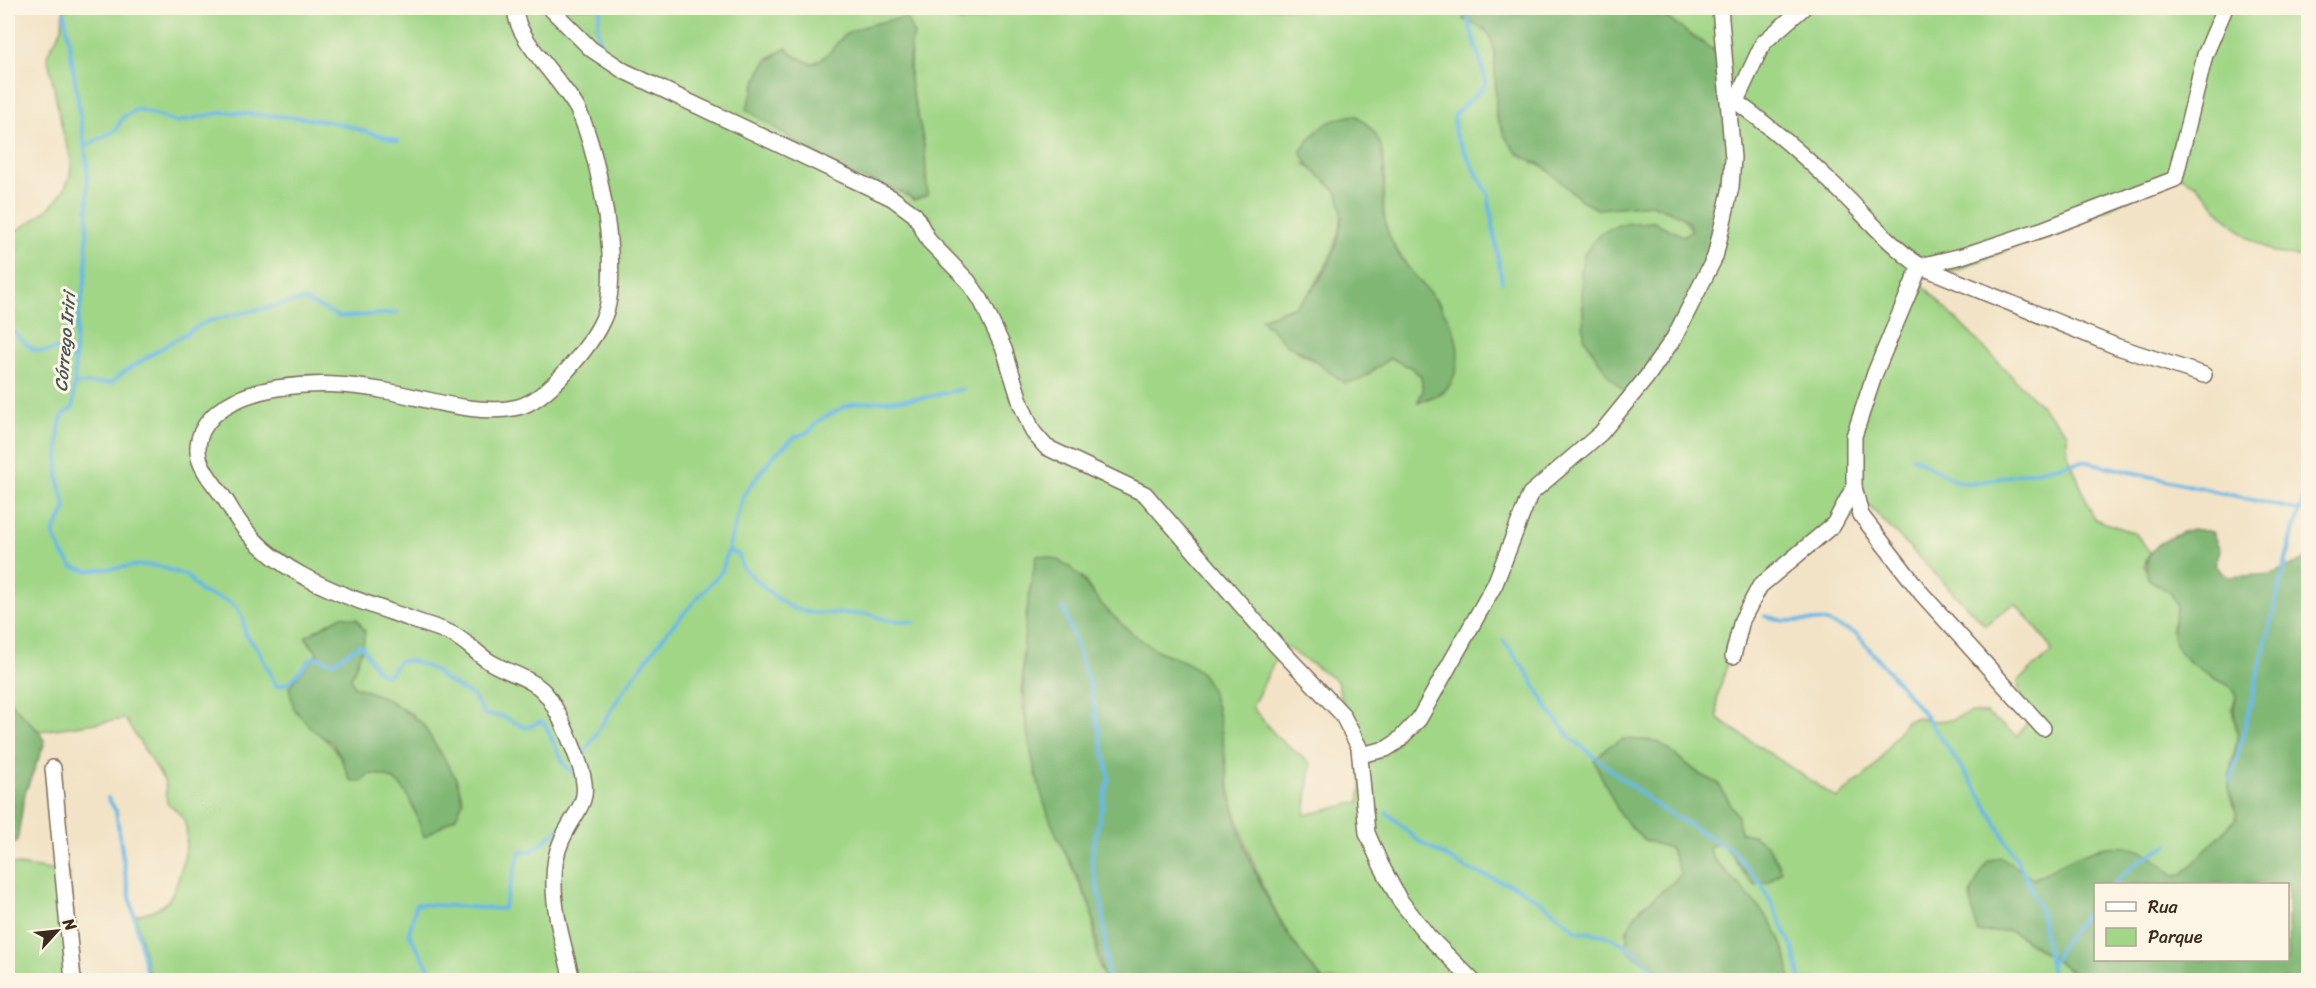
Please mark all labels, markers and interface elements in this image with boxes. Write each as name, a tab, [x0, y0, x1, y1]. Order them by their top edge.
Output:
water label: Córrego Iriri	[45, 287, 86, 393]
legend	[2094, 883, 2289, 961]
text: Rua	[2148, 891, 2179, 923]
north arrow	[27, 901, 87, 961]
text: N	[54, 912, 86, 937]
text: Parque	[2148, 921, 2203, 953]

